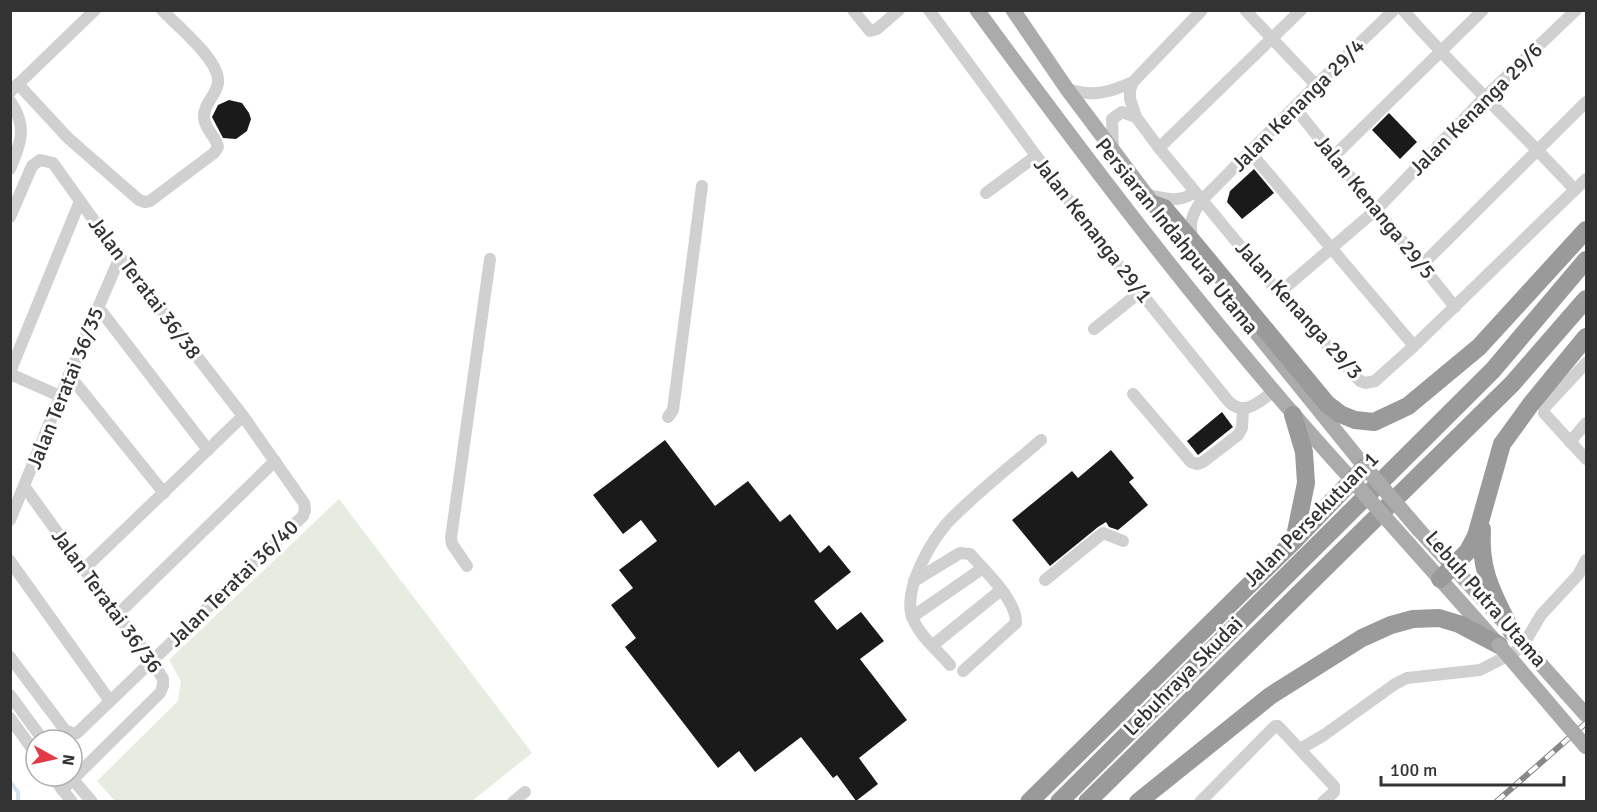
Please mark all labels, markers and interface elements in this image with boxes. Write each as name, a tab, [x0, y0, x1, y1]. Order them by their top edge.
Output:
street label: Jalan Kenanga 29/4	[1226, 33, 1370, 177]
street label: Jalan Kenanga 29/6	[1404, 37, 1548, 181]
street label: Jalan Kenanga 29/5	[1309, 130, 1441, 284]
street label: Persiaran Indahpura Utama	[1090, 133, 1264, 339]
street label: Jalan Kenanga 29/1	[1028, 152, 1158, 308]
street label: Jalan Teratai 36/38	[83, 211, 207, 365]
street label: Jalan Kenanga 29/3	[1230, 235, 1368, 385]
street label: Jalan Teratai 36/35	[21, 303, 109, 473]
street label: Jalan Persekutuan 1	[1238, 446, 1384, 592]
street label: Jalan Teratai 36/40	[162, 514, 304, 652]
street label: Jalan Teratai 36/36	[46, 524, 168, 678]
street label: Lebuh Putra Utama	[1420, 525, 1552, 673]
street label: Lebuhraya Skudai	[1118, 611, 1248, 741]
north arrow	[24, 728, 84, 788]
scale bar	[1381, 749, 1564, 787]
text: N	[57, 753, 79, 767]
text: 100 m	[1390, 759, 1437, 781]

